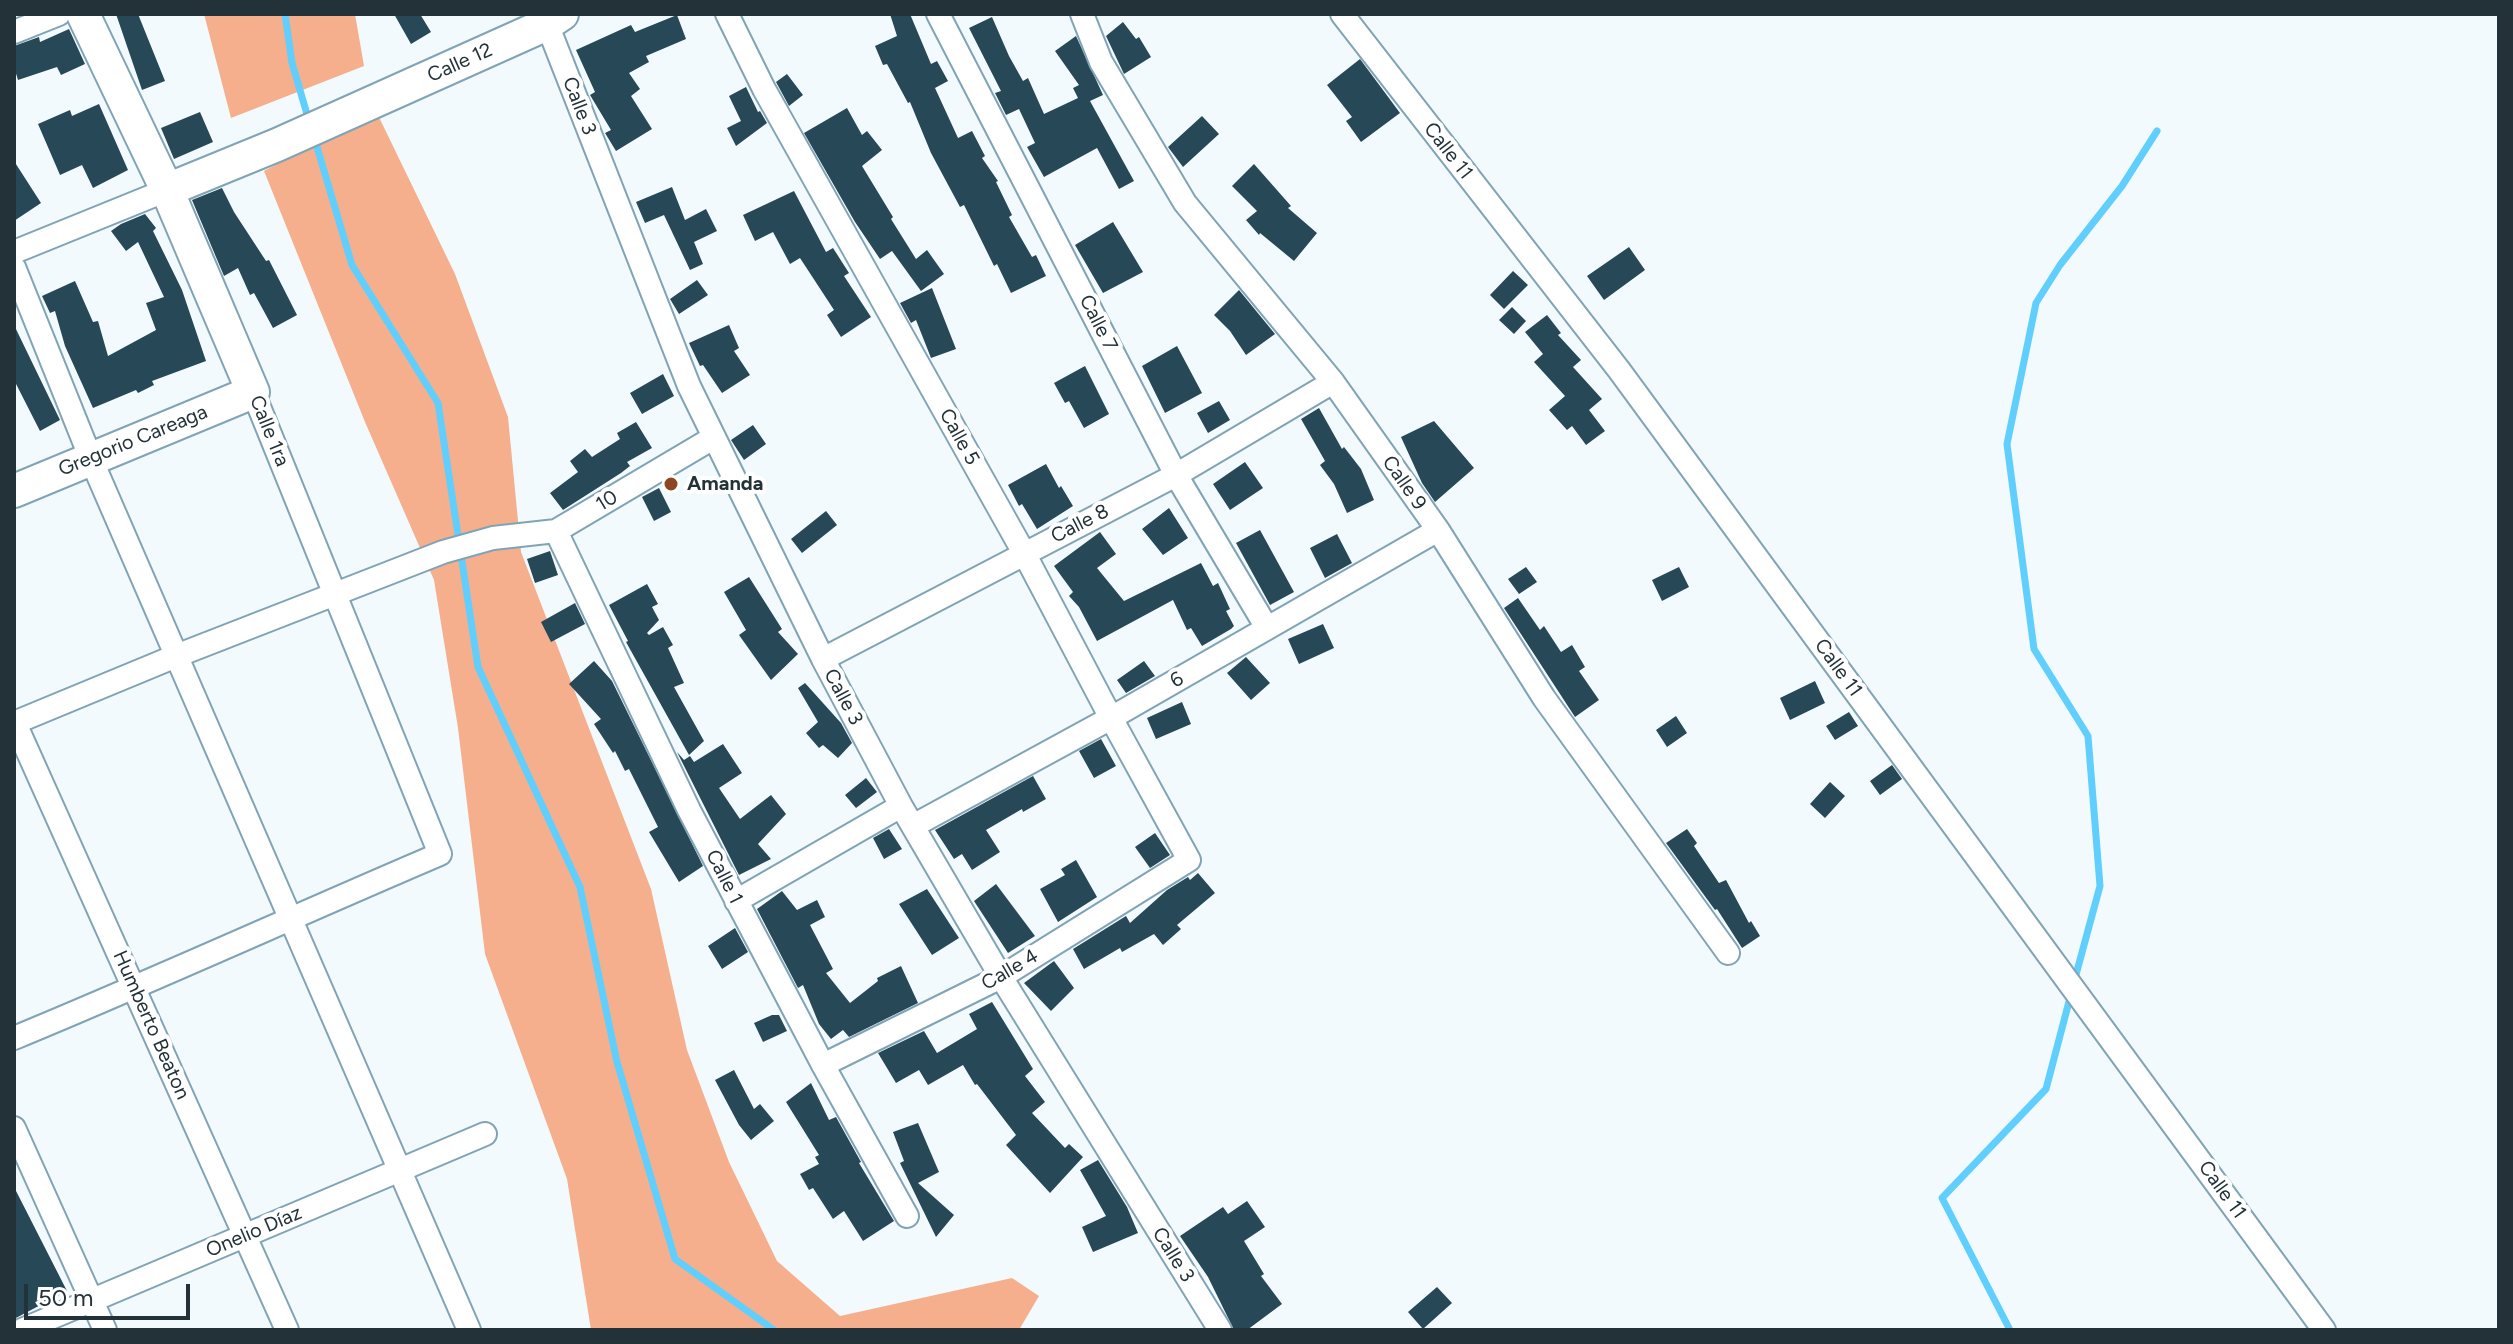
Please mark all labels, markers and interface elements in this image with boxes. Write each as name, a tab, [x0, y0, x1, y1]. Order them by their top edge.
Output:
street label: Calle 12	[424, 38, 496, 88]
street label: Calle 3	[557, 74, 601, 138]
street label: Calle 11	[1418, 118, 1478, 184]
street label: Calle 7	[1074, 291, 1122, 355]
street label: Calle 1ra	[244, 392, 294, 470]
street label: Gregorio Careaga	[55, 400, 211, 482]
street label: Calle 5	[934, 405, 984, 469]
street label: Calle 9	[1377, 451, 1431, 515]
place label: Amanda	[687, 472, 763, 496]
marker: Amanda	[662, 475, 680, 493]
street label: 10	[592, 485, 622, 517]
street label: Calle 8	[1047, 499, 1113, 549]
street label: Calle 11	[1809, 634, 1867, 702]
street label: Calle 3	[818, 665, 868, 729]
street label: 6	[1166, 667, 1188, 693]
street label: Calle 1	[700, 846, 748, 908]
street label: Calle 4	[977, 944, 1043, 996]
street label: Humberto Beaton	[107, 947, 195, 1103]
street label: Calle 11	[2193, 1156, 2251, 1224]
street label: Onelio Díaz	[203, 1201, 305, 1263]
street label: Calle 3	[1147, 1223, 1199, 1287]
scale bar	[28, 1268, 194, 1318]
text: 50 m	[38, 1283, 94, 1312]

